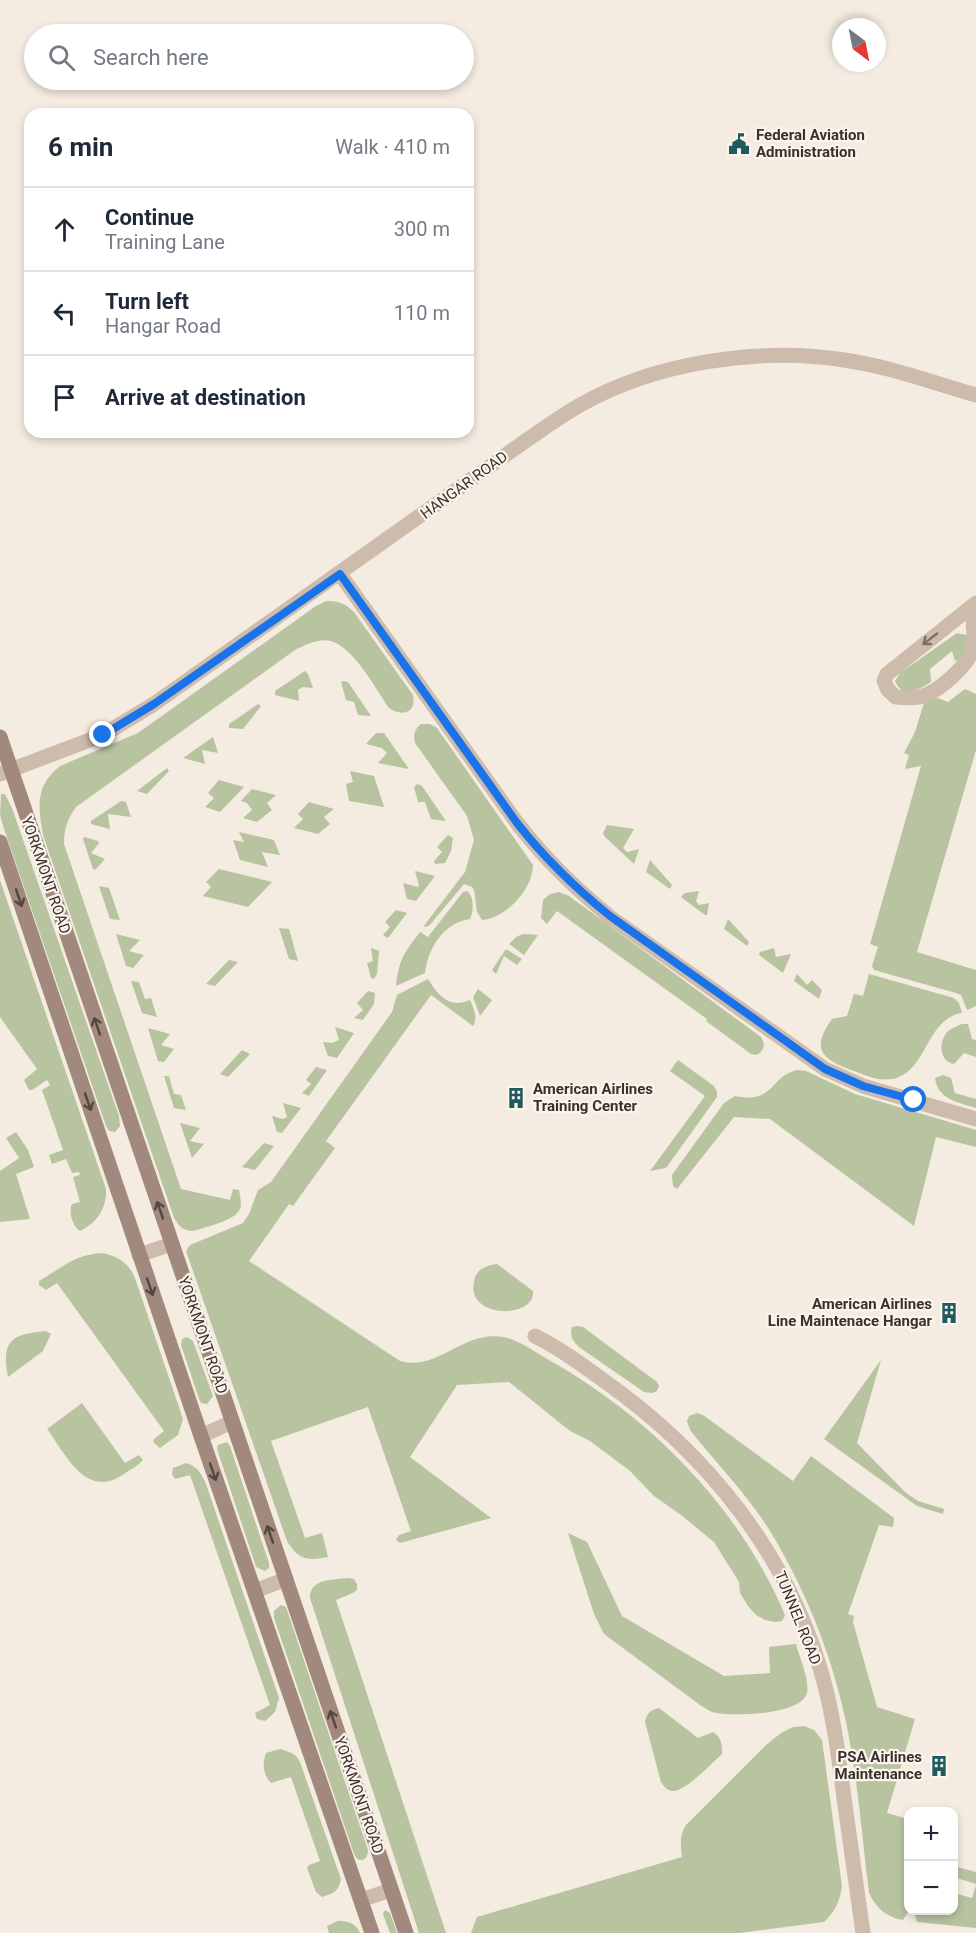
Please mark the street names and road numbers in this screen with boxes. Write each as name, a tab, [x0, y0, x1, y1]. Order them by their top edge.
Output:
street label: HANGAR ROAD	[417, 447, 511, 523]
street label: YORKMONT ROAD	[17, 814, 75, 936]
street label: YORKMONT ROAD	[174, 1274, 232, 1396]
street label: TUNNEL ROAD	[771, 1569, 825, 1667]
street label: YORKMONT ROAD	[330, 1734, 388, 1856]

